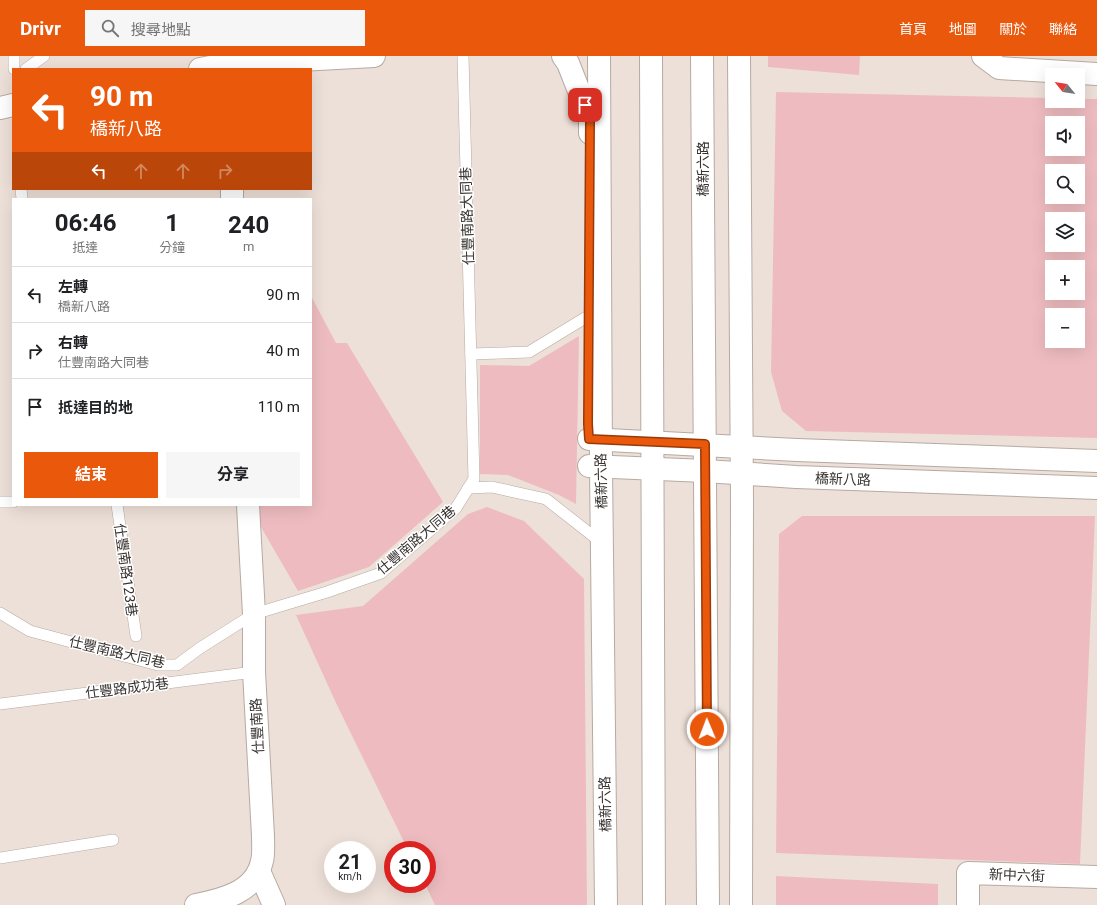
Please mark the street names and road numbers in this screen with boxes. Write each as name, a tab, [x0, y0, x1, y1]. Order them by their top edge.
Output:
street label: 橋新六路	[695, 141, 711, 197]
street label: 仕豐南路大同巷	[457, 167, 477, 265]
street label: 橋新六路	[593, 453, 609, 509]
street label: 橋新八路	[815, 470, 871, 488]
street label: 仕豐南路大同巷	[373, 502, 459, 578]
street label: 仕豐南路123巷	[112, 523, 140, 617]
street label: 仕豐南路大同巷	[67, 633, 167, 671]
street label: 仕豐路成功巷	[84, 675, 170, 701]
street label: 仕豐南路	[248, 698, 266, 754]
street label: 橋新六路	[597, 776, 613, 832]
street label: 新中六街	[989, 866, 1045, 884]

